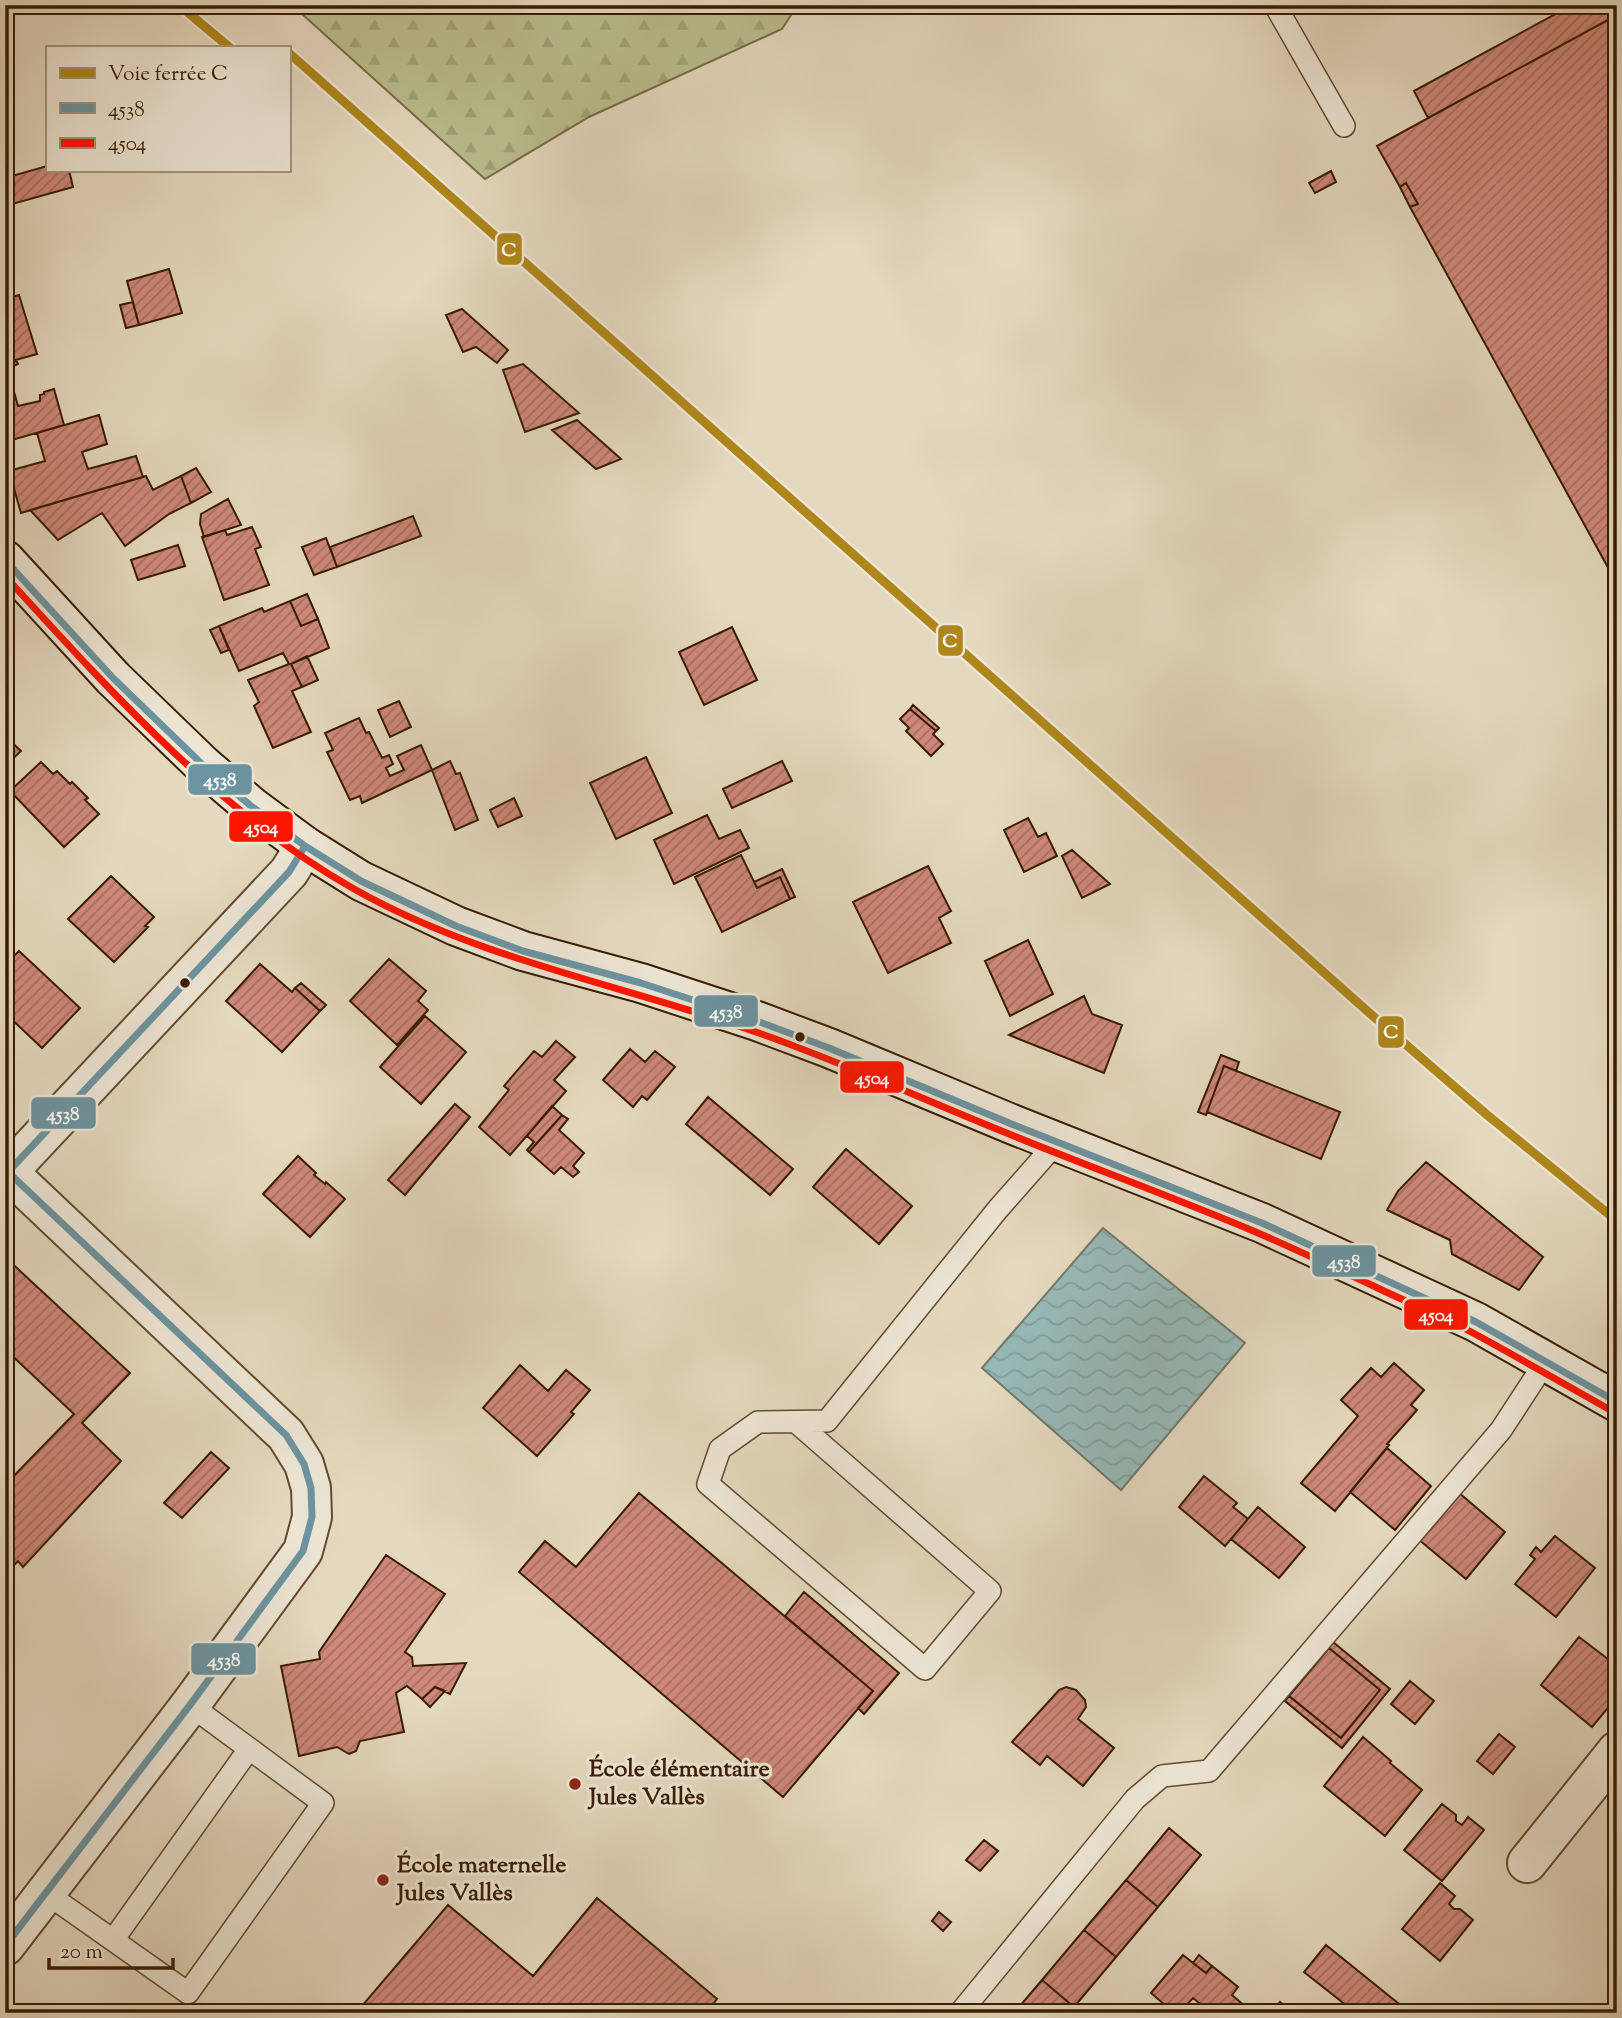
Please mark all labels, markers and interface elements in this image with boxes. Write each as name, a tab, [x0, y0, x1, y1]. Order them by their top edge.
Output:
legend	[46, 46, 290, 172]
text: Voie ferrée C	[108, 60, 228, 90]
text: 4538	[108, 96, 145, 126]
text: 4504	[108, 130, 146, 160]
line badge: C	[496, 232, 523, 266]
text: C	[501, 238, 517, 265]
line badge: C	[937, 624, 964, 657]
text: C	[942, 629, 958, 656]
line badge: 4538	[187, 763, 253, 796]
text: 4538	[202, 768, 237, 795]
line badge: 4504	[228, 810, 294, 843]
text: 4504	[243, 815, 279, 842]
unlabelled marker	[178, 976, 192, 990]
line badge: 4538	[693, 994, 759, 1028]
text: 4538	[708, 1000, 743, 1027]
line badge: C	[1377, 1015, 1405, 1049]
text: C	[1383, 1020, 1399, 1047]
unlabelled marker	[793, 1030, 807, 1044]
line badge: 4504	[839, 1060, 905, 1094]
text: 4504	[854, 1066, 890, 1093]
line badge: 4538	[30, 1096, 97, 1130]
text: 4538	[45, 1102, 80, 1129]
line badge: 4538	[1311, 1244, 1377, 1278]
text: 4538	[1326, 1250, 1361, 1277]
line badge: 4504	[1403, 1298, 1469, 1331]
text: 4504	[1418, 1303, 1454, 1330]
line badge: 4538	[190, 1642, 257, 1676]
text: 4538	[206, 1648, 241, 1675]
place label: École élémentaire Jules Vallès	[587, 1753, 770, 1815]
marker: École élémentaire Jules Vallès	[567, 1776, 583, 1792]
place label: École maternelle Jules Vallès	[395, 1849, 567, 1911]
marker: École maternelle Jules Vallès	[375, 1872, 391, 1888]
scale bar	[49, 1927, 173, 1971]
text: 20 m	[60, 1938, 103, 1968]

